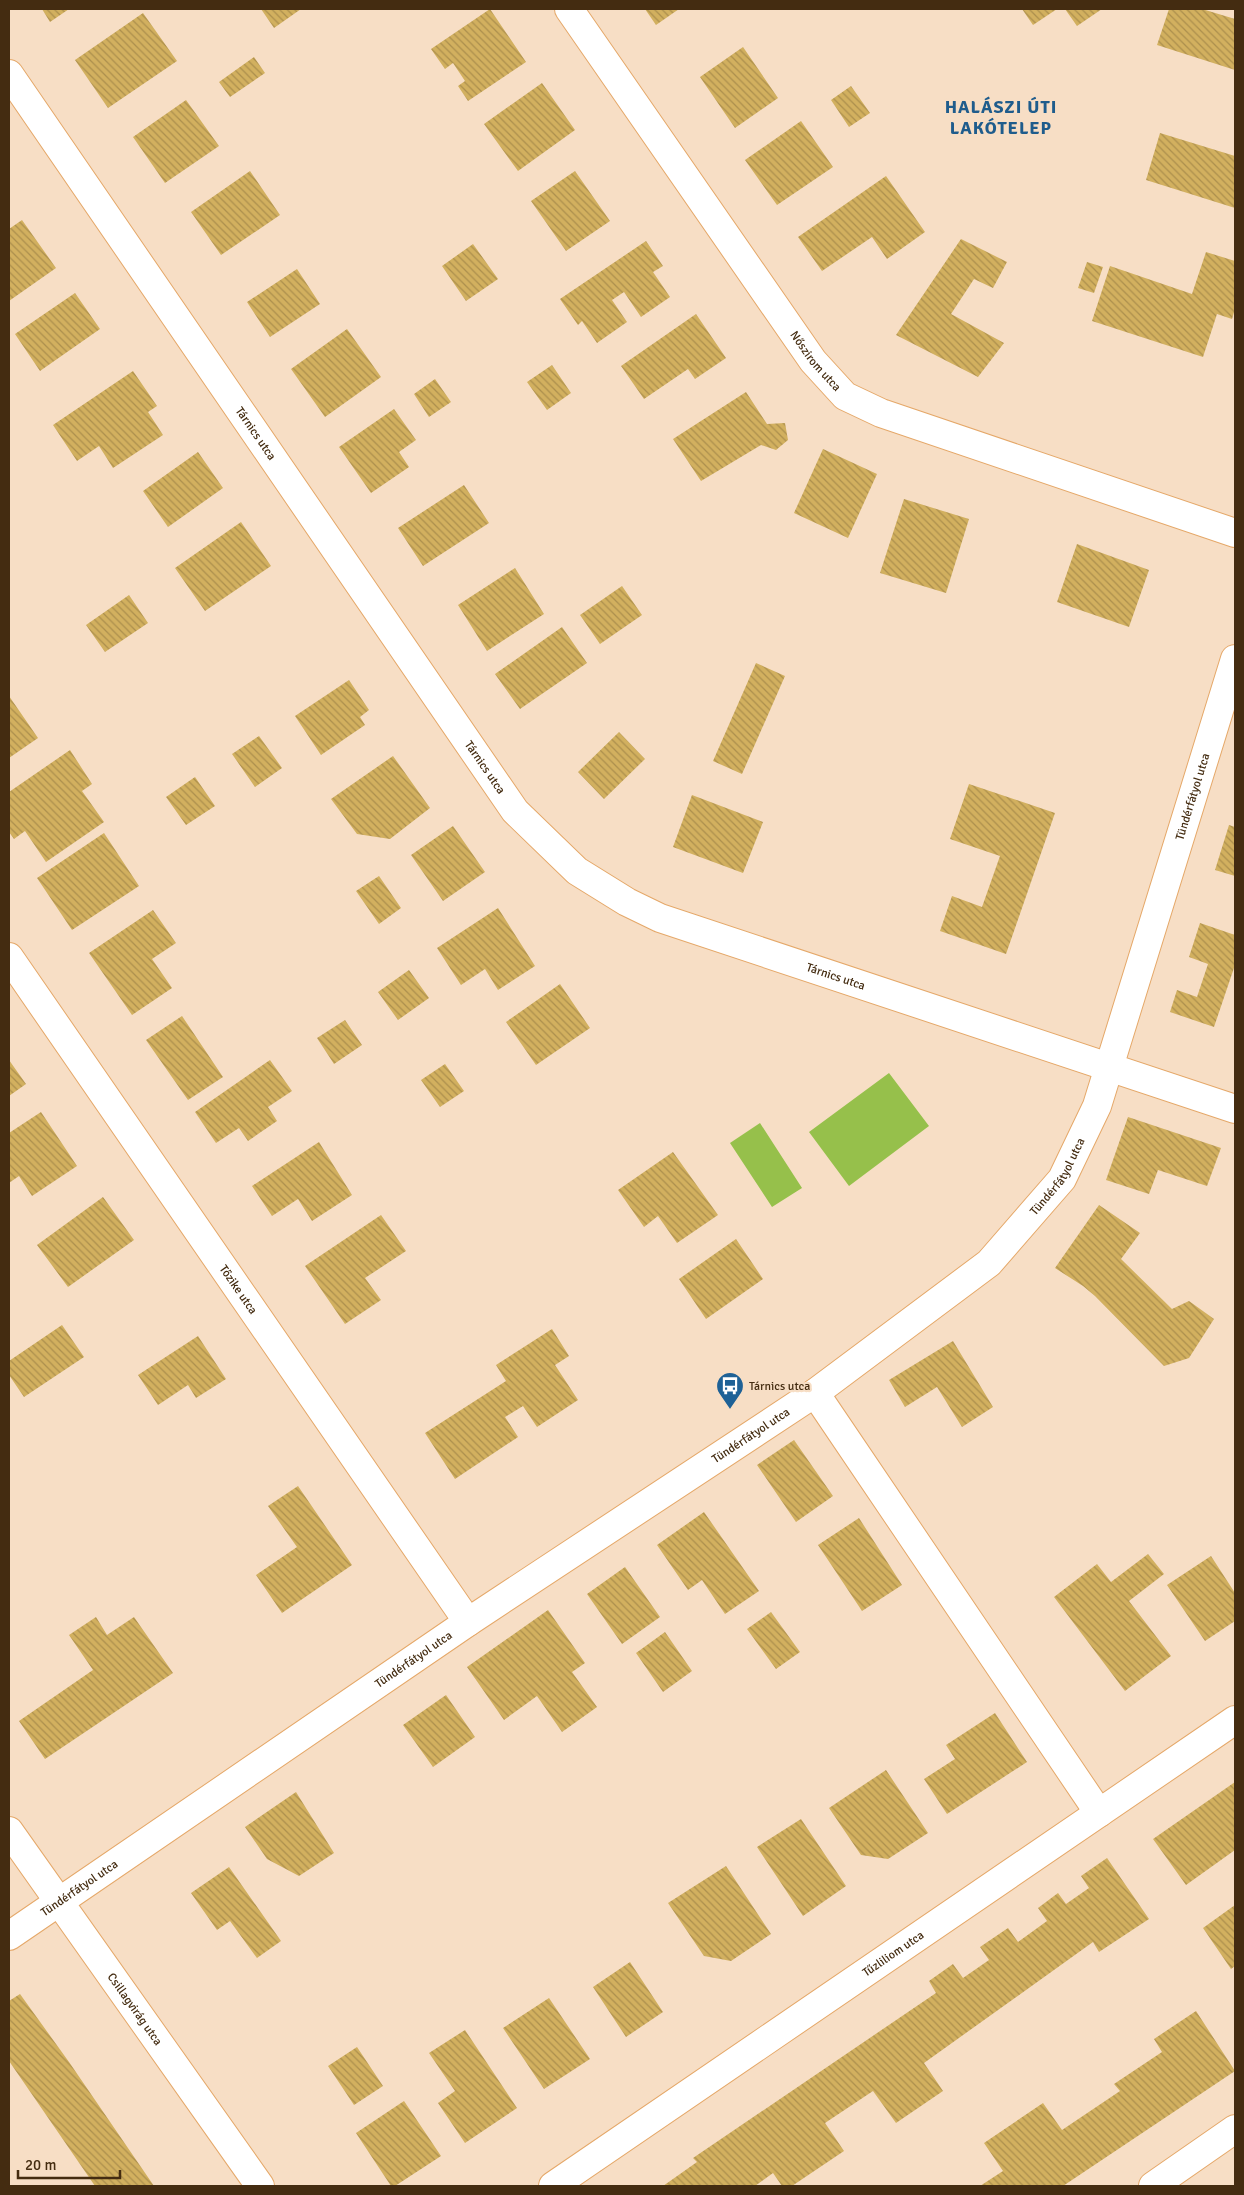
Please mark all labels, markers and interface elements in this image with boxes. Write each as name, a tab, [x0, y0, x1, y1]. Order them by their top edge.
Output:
district label: HALÁSZI ÚTI LAKÓTELEP	[945, 96, 1057, 139]
street label: Nőszirom utca	[787, 328, 844, 394]
street label: Tárnics utca	[232, 404, 279, 463]
street label: Tárnics utca	[461, 738, 509, 797]
street label: Tündérfátyol utca	[1172, 751, 1213, 842]
street label: Tárnics utca	[804, 960, 867, 993]
street label: Tündérfátyol utca	[1026, 1135, 1088, 1218]
street label: Tőzike utca	[216, 1262, 261, 1317]
bus stop icon: Tárnics utca	[715, 1371, 745, 1410]
place label: Tárnics utca	[749, 1379, 810, 1394]
street label: Tündérfátyol utca	[709, 1404, 793, 1466]
street label: Tündérfátyol utca	[372, 1628, 455, 1691]
street label: Tündérfátyol utca	[38, 1856, 121, 1920]
street label: Tűzliliom utca	[860, 1927, 927, 1980]
street label: Csillagvirág utca	[104, 1970, 166, 2048]
scale bar	[18, 2148, 120, 2180]
text: 20 m	[25, 2156, 56, 2174]

